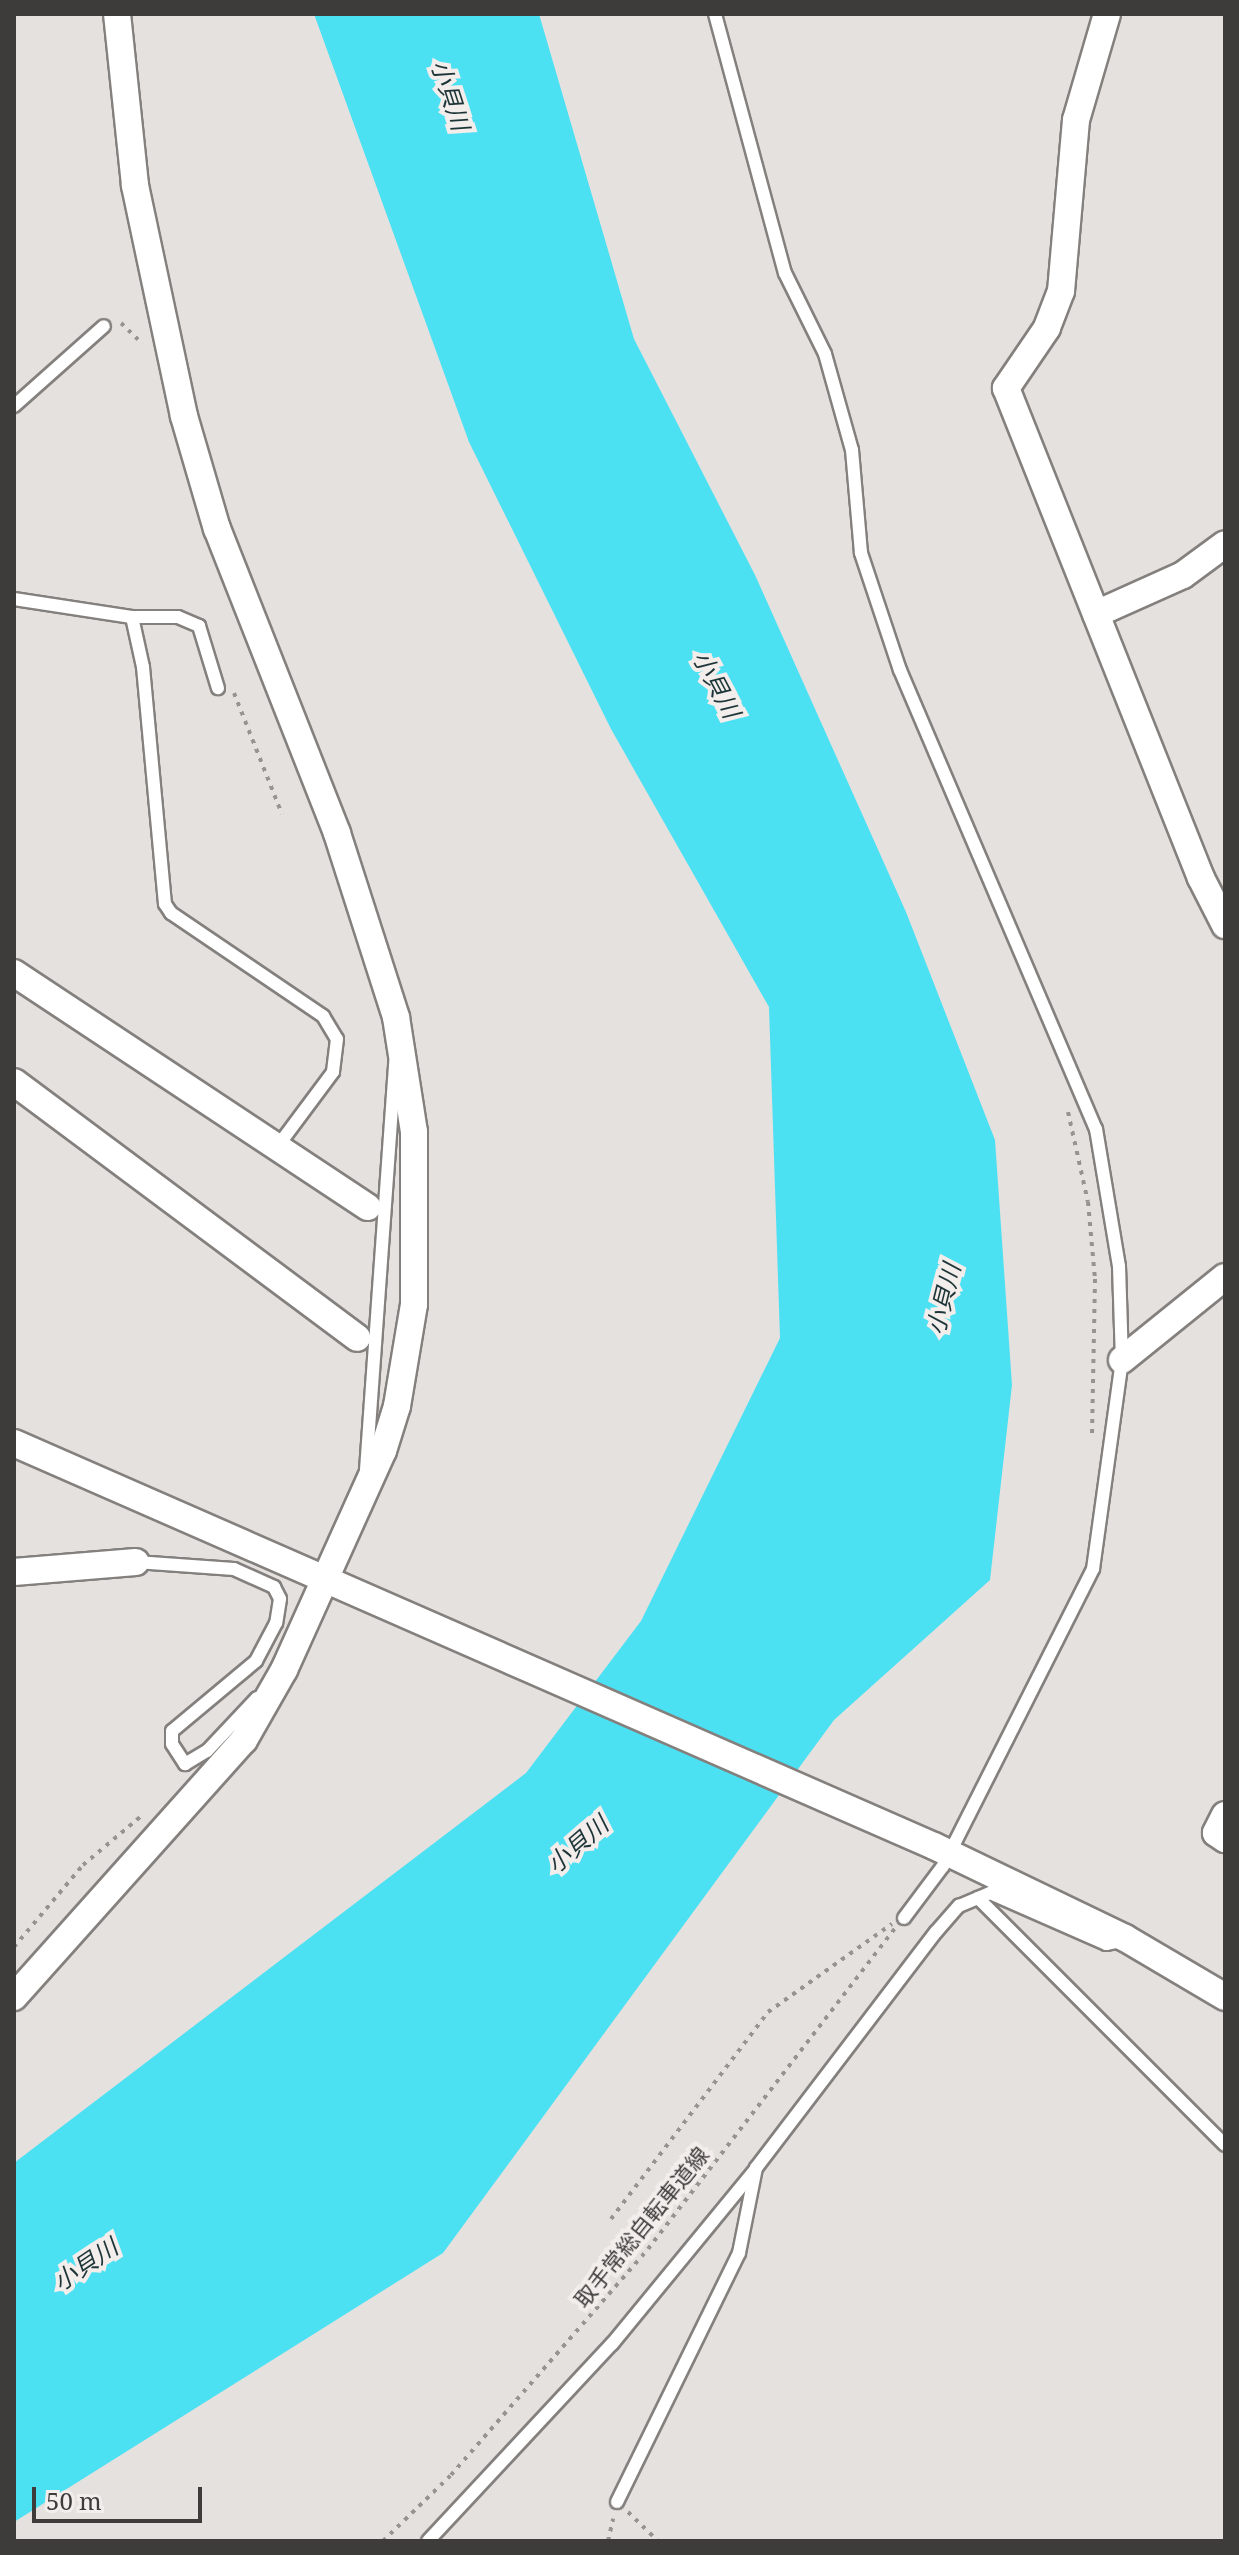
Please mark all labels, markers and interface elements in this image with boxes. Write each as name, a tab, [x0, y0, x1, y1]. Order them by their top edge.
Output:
water label: 小貝川	[426, 56, 476, 134]
water label: 小貝川	[687, 645, 747, 723]
water label: 小貝川	[920, 1261, 966, 1337]
water label: 小貝川	[540, 1810, 614, 1878]
street label: 取手常総自転車道線	[568, 2142, 714, 2312]
water label: 小貝川	[47, 2232, 123, 2296]
scale bar	[36, 2471, 206, 2521]
text: 50 m	[46, 2484, 102, 2517]

